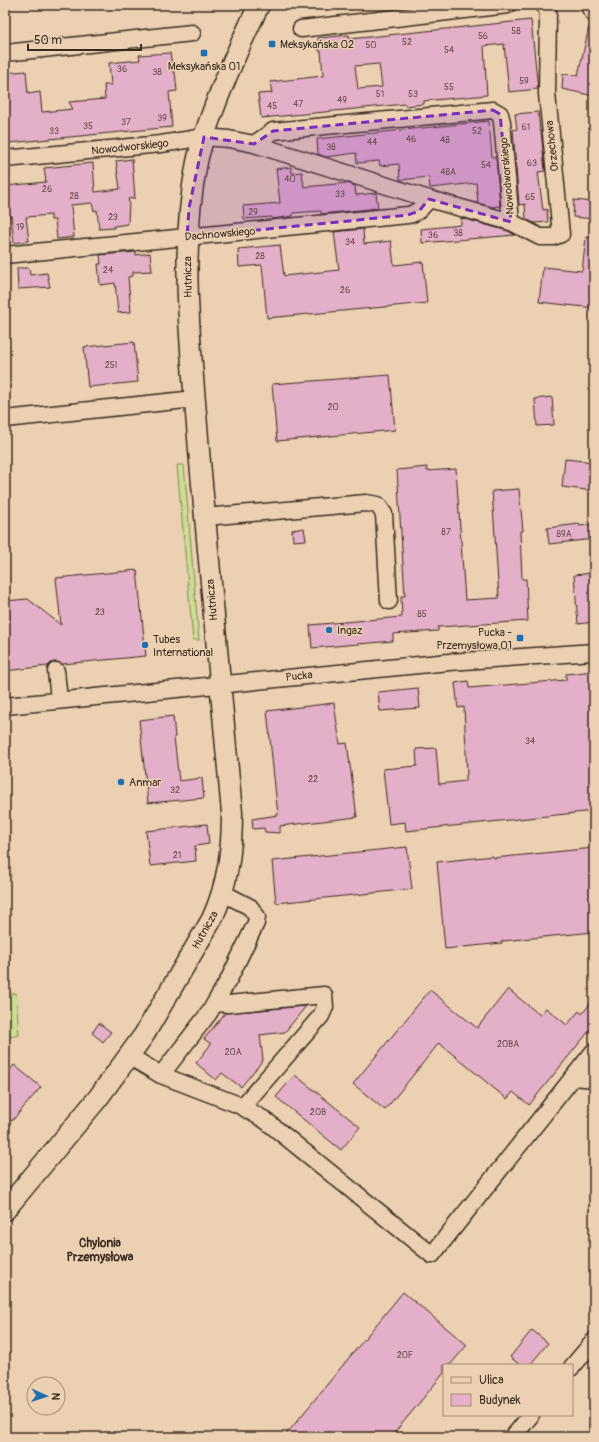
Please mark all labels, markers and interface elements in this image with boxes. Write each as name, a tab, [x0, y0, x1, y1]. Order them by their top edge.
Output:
scale bar	[28, 26, 141, 52]
house number: 58	[511, 26, 521, 37]
house number: 56	[478, 31, 488, 42]
text: 50 m	[34, 33, 62, 48]
house number: 52	[402, 37, 412, 48]
place label: Meksykańska 02	[280, 38, 354, 51]
marker: Meksykańska 02	[267, 39, 277, 49]
house number: 50	[365, 40, 377, 51]
house number: 54	[444, 45, 455, 56]
marker: Meksykańska 01	[199, 48, 209, 58]
place label: Meksykańska 01	[168, 60, 240, 73]
house number: 36	[117, 64, 127, 75]
house number: 38	[152, 67, 162, 78]
house number: 59	[519, 76, 529, 87]
house number: 55	[444, 82, 454, 93]
house number: 51	[376, 89, 384, 100]
house number: 53	[408, 89, 418, 100]
house number: 49	[337, 95, 347, 106]
house number: 47	[293, 99, 303, 110]
house number: 45	[267, 101, 277, 112]
house number: 39	[157, 113, 167, 124]
house number: 37	[121, 117, 131, 128]
street label: Orzechowa	[543, 120, 561, 172]
house number: 35	[83, 121, 93, 132]
house number: 61	[522, 122, 530, 133]
house number: 33	[49, 126, 59, 137]
house number: 52	[472, 126, 482, 137]
house number: 46	[406, 134, 416, 145]
house number: 48	[440, 135, 450, 146]
street label: Nowodworskiego	[91, 136, 169, 158]
house number: 44	[367, 137, 378, 148]
street label: Nowodworskiego	[497, 137, 517, 215]
house number: 38	[326, 142, 336, 153]
house number: 63	[527, 158, 537, 169]
house number: 54	[481, 160, 492, 171]
house number: 48A	[440, 167, 456, 178]
house number: 40	[284, 174, 296, 185]
house number: 26	[42, 184, 52, 195]
house number: 33	[335, 189, 345, 200]
house number: 28	[69, 191, 79, 202]
house number: 65	[525, 192, 535, 203]
house number: 29	[248, 207, 258, 218]
house number: 23	[108, 212, 118, 223]
house number: 19	[16, 222, 24, 233]
street label: Dachnowskiego	[184, 224, 256, 244]
house number: 38	[453, 228, 463, 239]
house number: 36	[428, 230, 438, 241]
house number: 34	[345, 237, 356, 248]
house number: 28	[255, 251, 265, 262]
street label: Hutnicza	[181, 256, 195, 298]
house number: 24	[103, 265, 114, 276]
house number: 26	[340, 285, 350, 296]
house number: 25I	[105, 360, 117, 371]
house number: 20	[327, 402, 339, 413]
house number: 87	[441, 527, 451, 538]
house number: 89A	[556, 529, 572, 540]
street label: Hutnicza	[204, 579, 220, 621]
house number: 23	[95, 607, 105, 618]
house number: 85	[417, 609, 427, 620]
place label: Ingaz	[337, 624, 363, 637]
marker: Ingaz	[324, 625, 334, 635]
place label: Pucka - Przemysłowa 01	[437, 626, 512, 652]
place label: Tubes International	[153, 633, 213, 659]
marker: Pucka - Przemysłowa 01	[515, 633, 525, 643]
marker: Tubes International	[140, 640, 150, 650]
street label: Pucka	[285, 668, 313, 684]
house number: 34	[525, 736, 536, 747]
house number: 22	[308, 774, 318, 785]
place label: Anmar	[129, 776, 161, 789]
marker: Anmar	[116, 777, 126, 787]
house number: 32	[170, 785, 180, 796]
house number: 21	[173, 850, 181, 861]
street label: Hutnicza	[189, 909, 221, 951]
house number: 20BA	[497, 1039, 519, 1050]
house number: 20A	[224, 1047, 242, 1058]
house number: 20B	[310, 1107, 326, 1118]
district label: Chylonia Przemysłowa	[67, 1236, 134, 1265]
house number: 20F	[397, 1350, 414, 1361]
legend	[443, 1364, 573, 1416]
text: Ulica	[479, 1373, 504, 1388]
north arrow	[26, 1376, 66, 1416]
text: N	[49, 1392, 62, 1401]
text: Budynek	[479, 1393, 521, 1408]

